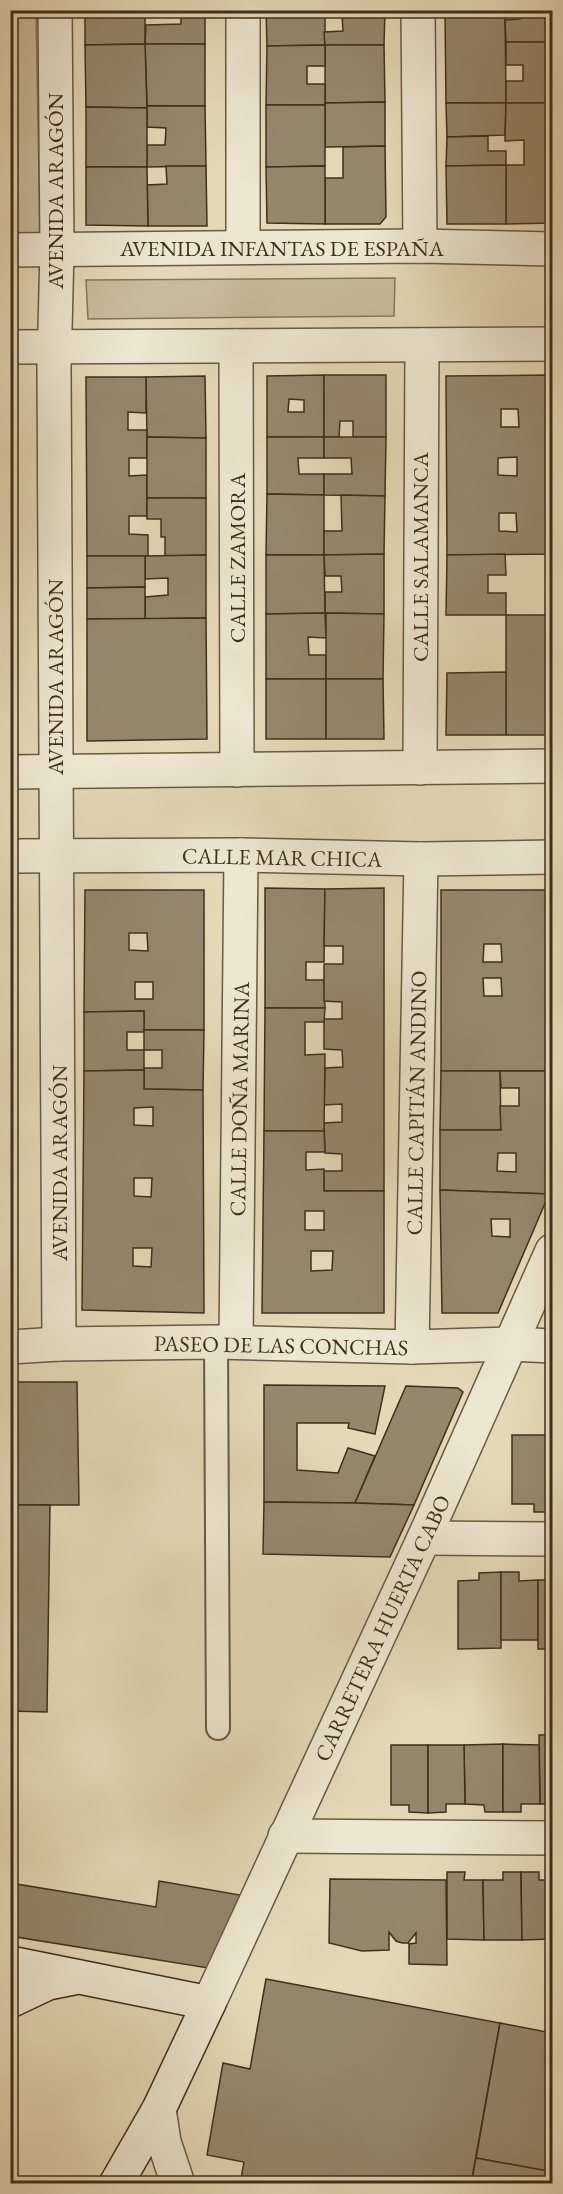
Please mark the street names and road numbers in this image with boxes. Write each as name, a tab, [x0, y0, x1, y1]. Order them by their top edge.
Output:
street label: AVENIDA ARAGÓN	[41, 92, 70, 290]
street label: AVENIDA INFANTAS DE ESPAÑA	[119, 234, 445, 263]
street label: CALLE SALAMANCA	[406, 451, 435, 662]
street label: CALLE ZAMORA	[223, 472, 252, 643]
street label: AVENIDA ARAGÓN	[41, 578, 70, 776]
street label: CALLE MAR CHICA	[182, 841, 383, 874]
street label: CALLE CAPITÁN ANDINO	[400, 970, 433, 1236]
street label: CALLE DOÑA MARINA	[223, 981, 256, 1217]
street label: AVENIDA ARAGÓN	[45, 1064, 74, 1262]
street label: PASEO DE LAS CONCHAS	[154, 1329, 408, 1362]
street label: CARRETERA HUERTA CABO	[308, 1490, 457, 1766]

